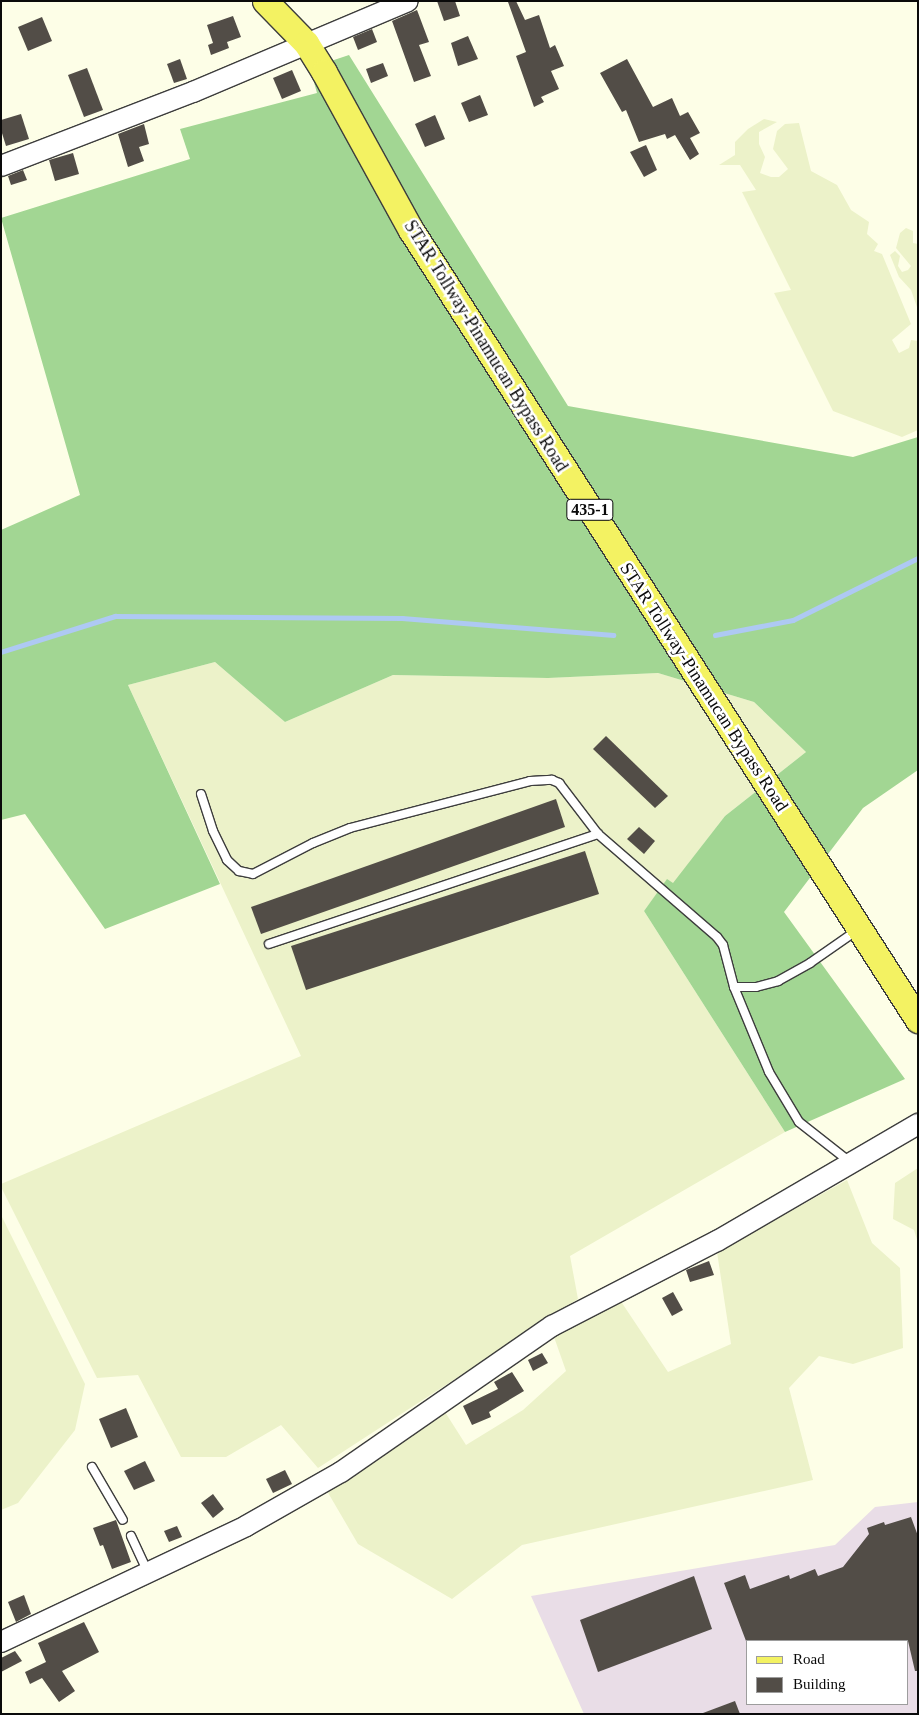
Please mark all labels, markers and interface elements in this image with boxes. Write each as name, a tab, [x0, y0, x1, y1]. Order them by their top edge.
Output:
street label: STAR Tollway-Pinamucan Bypass Road	[399, 216, 573, 476]
road number: 435-1	[566, 496, 614, 524]
street label: STAR Tollway-Pinamucan Bypass Road	[615, 558, 793, 816]
legend	[746, 1640, 909, 1705]
text: Road	[793, 1651, 825, 1667]
text: Building	[793, 1676, 846, 1692]

